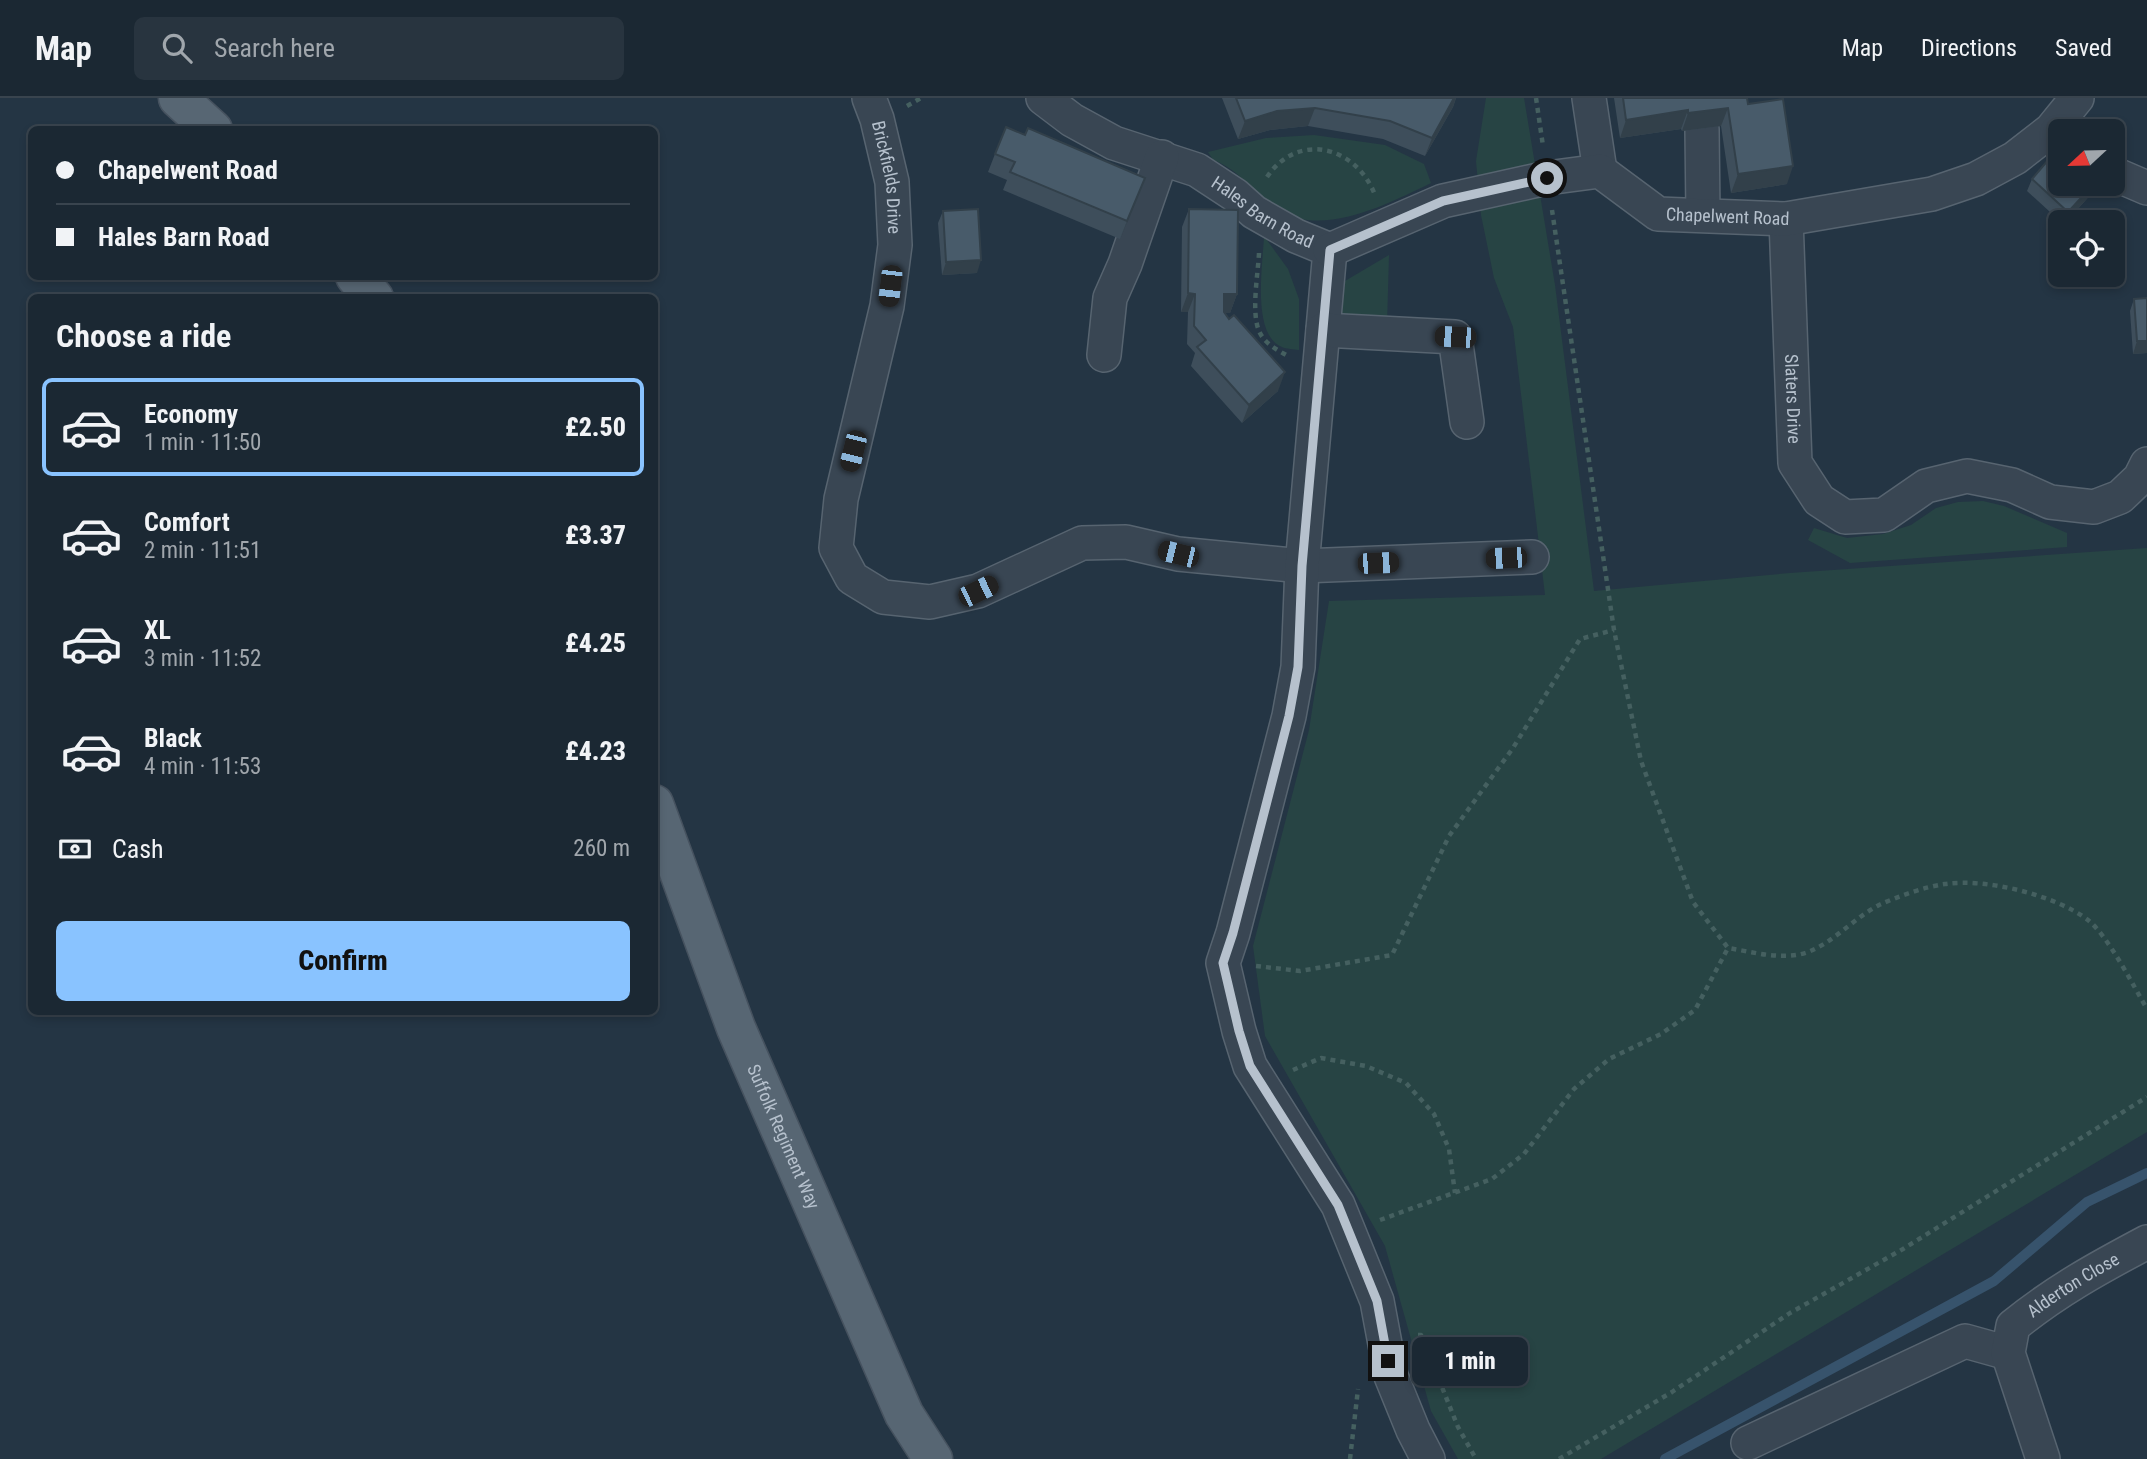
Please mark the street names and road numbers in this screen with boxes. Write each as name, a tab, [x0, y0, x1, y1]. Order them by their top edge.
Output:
street label: Brickfields Drive	[868, 119, 905, 234]
street label: Hales Barn Road	[1208, 172, 1317, 252]
street label: Chapelwent Road	[1666, 203, 1790, 229]
street label: Slaters Drive	[1781, 354, 1805, 444]
street label: Suffolk Regiment Way	[743, 1061, 825, 1212]
street label: Alderton Close	[2023, 1248, 2123, 1321]

